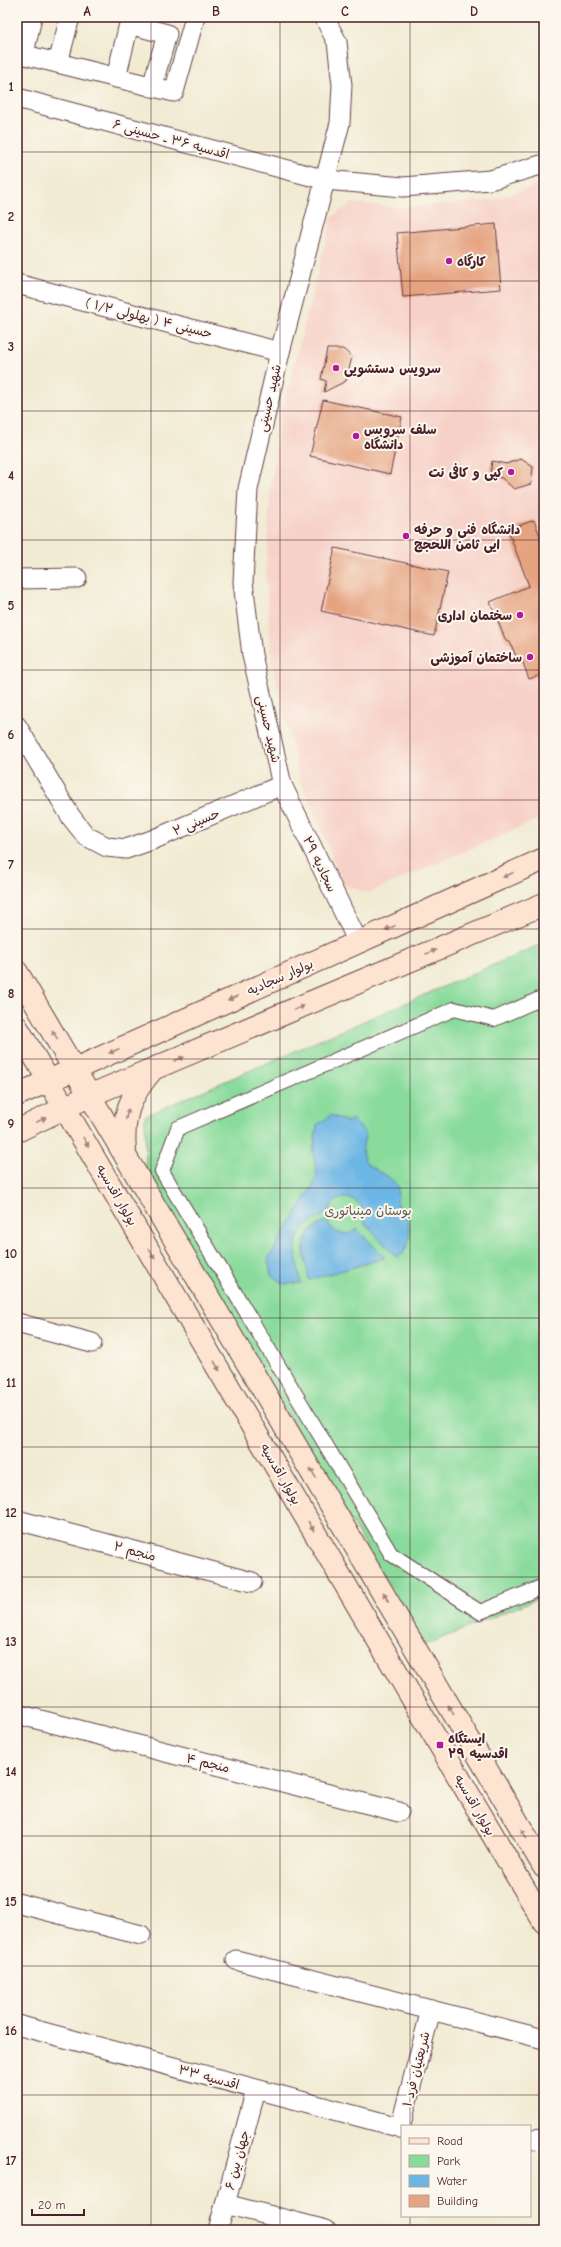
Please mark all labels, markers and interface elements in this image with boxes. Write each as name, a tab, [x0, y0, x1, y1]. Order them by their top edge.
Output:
text: A	[83, 4, 91, 19]
text: B	[212, 4, 220, 19]
text: C	[341, 4, 349, 19]
text: D	[470, 4, 478, 19]
text: 1	[8, 79, 14, 94]
street label: اقدسیه ۳۶ ـ حسینی ۶	[111, 116, 231, 164]
text: 2	[8, 209, 14, 224]
place label: کارگاه	[457, 253, 486, 269]
marker: کارگاه	[444, 256, 454, 266]
street label: حسینی ۴ ( بهلولی ۱/۲ )	[84, 295, 214, 343]
text: 3	[8, 339, 14, 354]
place label: سرویس دستشویی	[344, 361, 441, 378]
street label: شهید حسینی	[254, 363, 286, 434]
marker: سرویس دستشویی	[331, 363, 341, 373]
place label: سلف سرویس دانشگاه	[364, 422, 437, 452]
marker: سلف سرویس دانشگاه	[351, 431, 361, 441]
place label: کپی و کافی نت	[428, 463, 503, 481]
marker: کپی و کافی نت	[506, 467, 516, 477]
text: 4	[8, 468, 14, 483]
place label: دانشگاه فنی و حرفه ایی ثامن اللحجج	[414, 521, 520, 553]
marker: دانشگاه فنی و حرفه ایی ثامن اللحجج	[401, 531, 411, 541]
text: 5	[8, 598, 15, 613]
place label: سختمان اداری	[438, 608, 512, 623]
marker: سختمان اداری	[515, 610, 525, 620]
place label: ساختمان آموزشی	[431, 650, 522, 666]
marker: ساختمان آموزشی	[525, 652, 535, 662]
street label: شهید حسینی	[252, 694, 284, 765]
text: 6	[8, 727, 15, 742]
street label: حسینی ۲	[170, 805, 223, 840]
street label: سجادیه ۲۹	[299, 834, 340, 895]
text: 7	[8, 857, 14, 872]
one-way arrow	[503, 872, 514, 878]
one-way arrow	[384, 925, 395, 931]
one-way arrow	[426, 949, 437, 955]
street label: بولوار سجادیه	[245, 956, 316, 999]
text: 8	[8, 986, 14, 1001]
one-way arrow	[226, 996, 238, 1002]
one-way arrow	[293, 1005, 304, 1011]
one-way arrow	[51, 1030, 59, 1040]
one-way arrow	[108, 1048, 119, 1054]
one-way arrow	[173, 1055, 185, 1061]
one-way arrow	[124, 1108, 130, 1120]
text: 9	[8, 1116, 15, 1131]
one-way arrow	[36, 1117, 47, 1123]
one-way arrow	[82, 1136, 89, 1148]
street label: بولوار اقدسیه	[93, 1162, 141, 1229]
park label: بوستان مینیاتوری	[324, 1203, 412, 1219]
text: 10	[5, 1246, 17, 1261]
one-way arrow	[148, 1248, 155, 1260]
one-way arrow	[214, 1360, 221, 1372]
text: 11	[6, 1375, 16, 1390]
street label: بولوار اقدسیه	[257, 1441, 305, 1508]
one-way arrow	[309, 1467, 316, 1479]
text: 12	[5, 1505, 17, 1520]
one-way arrow	[308, 1520, 315, 1532]
street label: منجم ۲	[111, 1538, 158, 1567]
one-way arrow	[382, 1591, 389, 1603]
text: 13	[5, 1634, 17, 1649]
one-way arrow	[448, 1704, 455, 1715]
place label: ایستگاه اقدسیه ۲۹	[448, 1730, 508, 1762]
marker: ایستگاه اقدسیه ۲۹	[435, 1740, 445, 1750]
street label: منجم ۴	[184, 1750, 231, 1779]
text: 14	[5, 1764, 17, 1779]
street label: بولوار اقدسیه	[451, 1772, 499, 1839]
one-way arrow	[521, 1828, 528, 1840]
text: 15	[5, 1894, 17, 1909]
text: 16	[5, 2023, 17, 2038]
street label: شریعتیان فرد ۱	[399, 2030, 434, 2109]
street label: اقدسیه ۳۳	[177, 2062, 241, 2093]
legend	[401, 2125, 531, 2217]
street label: جهان بین ۶	[222, 2128, 253, 2192]
text: Road	[437, 2134, 463, 2148]
text: 17	[6, 2153, 17, 2168]
text: Park	[437, 2154, 460, 2168]
text: Water	[437, 2174, 467, 2188]
scale bar	[32, 2191, 84, 2217]
text: Building	[437, 2194, 478, 2208]
text: 20 m	[38, 2198, 66, 2212]

